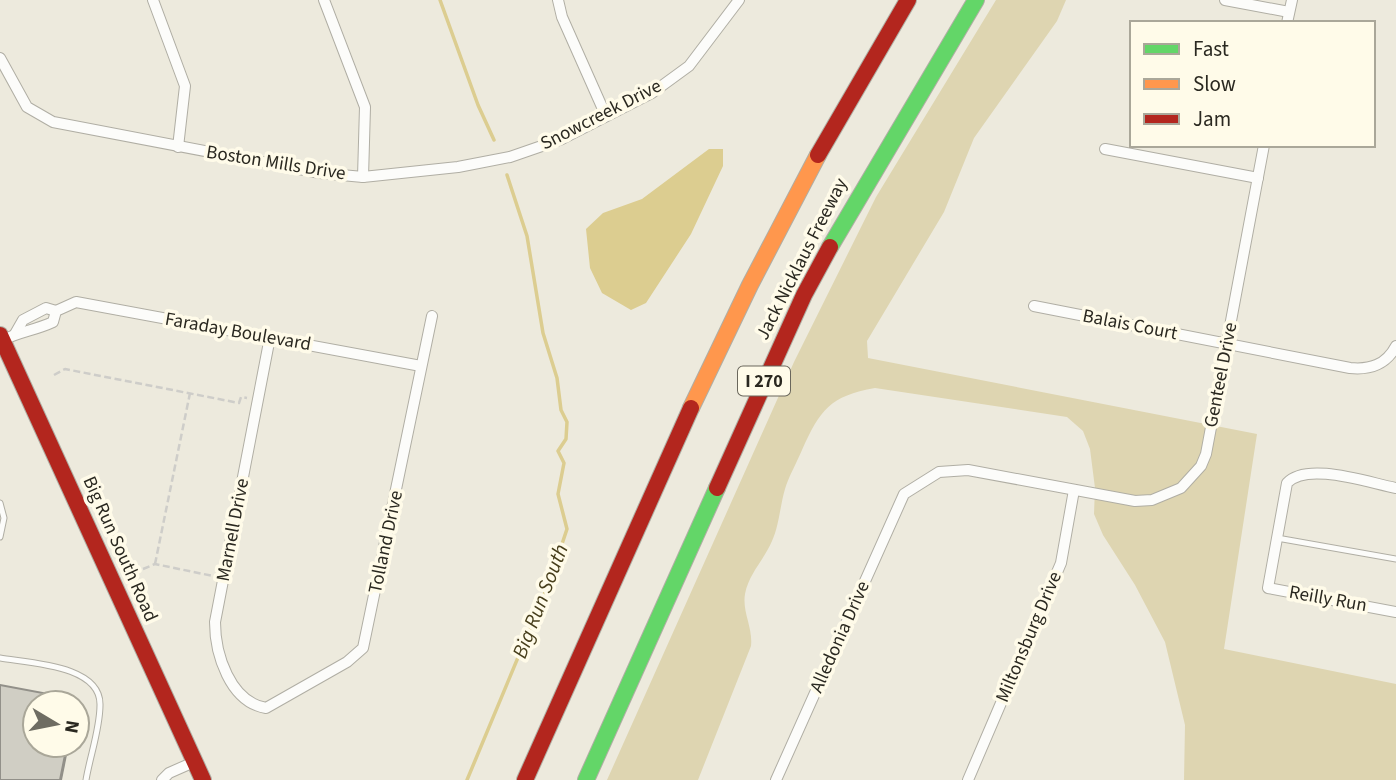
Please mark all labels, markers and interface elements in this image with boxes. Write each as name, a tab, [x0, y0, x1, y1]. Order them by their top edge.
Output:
legend	[1130, 21, 1375, 147]
text: Fast	[1193, 34, 1229, 64]
text: Slow	[1193, 69, 1236, 99]
street label: Snowcreek Drive	[536, 73, 666, 157]
text: Jam	[1193, 104, 1231, 134]
street label: Boston Mills Drive	[204, 139, 348, 187]
street label: Jack Nicklaus Freeway	[749, 173, 855, 345]
street label: Balais Court	[1080, 303, 1180, 348]
street label: Faraday Boulevard	[163, 306, 313, 358]
street label: Genteel Drive	[1198, 320, 1244, 430]
road number: I 270	[738, 366, 790, 396]
street label: Big Run South Road	[76, 472, 164, 626]
street label: Marnell Drive	[210, 476, 256, 584]
street label: Tolland Drive	[362, 488, 410, 596]
water label: Big Run South	[504, 539, 576, 663]
street label: Miltonsburg Drive	[989, 567, 1069, 707]
street label: Alledonia Drive	[803, 577, 877, 697]
street label: Reilly Run	[1287, 579, 1369, 619]
north arrow	[21, 689, 91, 759]
text: N	[57, 718, 86, 735]

